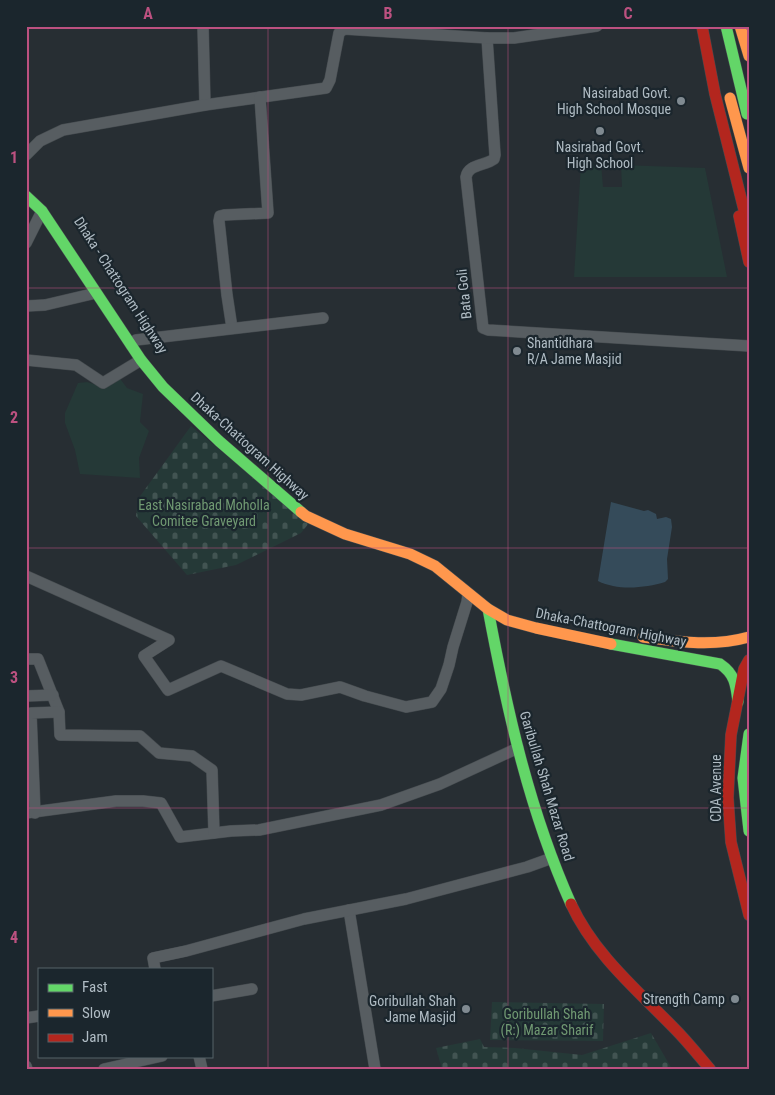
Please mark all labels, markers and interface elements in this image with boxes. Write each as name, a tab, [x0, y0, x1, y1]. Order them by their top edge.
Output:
text: A	[143, 4, 153, 23]
text: B	[384, 4, 393, 23]
text: C	[623, 4, 633, 23]
place label: Nasirabad Govt. High School Mosque	[557, 85, 671, 117]
marker: Nasirabad Govt. High School Mosque	[675, 95, 687, 107]
marker: Nasirabad Govt. High School	[594, 125, 606, 137]
place label: Nasirabad Govt. High School	[556, 139, 644, 171]
text: 1	[10, 148, 18, 167]
street label: Dhaka - Chattogram Highway	[71, 214, 171, 356]
street label: Bata Goli	[453, 268, 475, 320]
place label: Shantidhara R/A Jame Masjid	[527, 335, 622, 367]
marker: Shantidhara R/A Jame Masjid	[511, 345, 523, 357]
street label: Dhaka-Chattogram Highway	[188, 389, 312, 503]
text: 2	[10, 408, 18, 427]
park label: East Nasirabad Moholla Comitee Graveyard	[138, 497, 270, 529]
street label: Dhaka-Chattogram Highway	[534, 605, 688, 649]
text: 3	[10, 668, 18, 687]
street label: Garibullah Shah Mazar Road	[517, 709, 577, 863]
street label: CDA Avenue	[708, 754, 724, 822]
text: 4	[10, 928, 18, 947]
legend	[38, 968, 212, 1058]
text: Fast	[82, 978, 107, 996]
place label: Strength Camp	[643, 991, 725, 1007]
place label: Goribullah Shah Jame Masjid	[369, 993, 456, 1025]
marker: Strength Camp	[729, 993, 741, 1005]
marker: Goribullah Shah Jame Masjid	[460, 1003, 472, 1015]
text: Slow	[82, 1004, 111, 1022]
park label: Goribullah Shah (R:) Mazar Sharif	[500, 1006, 594, 1039]
text: Jam	[82, 1028, 108, 1046]

